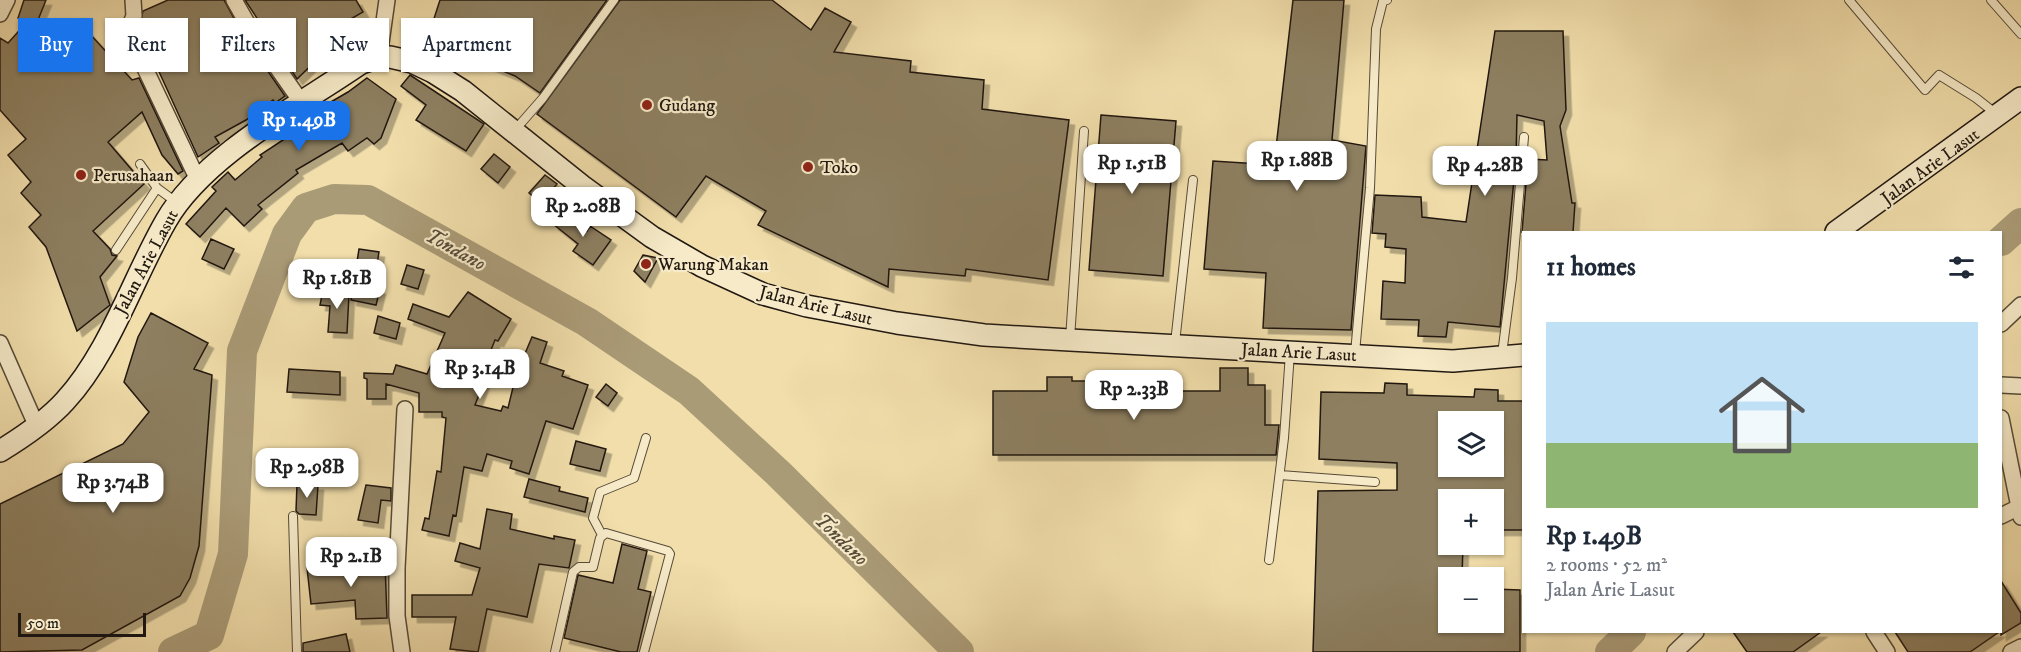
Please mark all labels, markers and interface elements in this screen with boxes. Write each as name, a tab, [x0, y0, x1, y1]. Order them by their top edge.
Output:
chip: Buy	[18, 18, 93, 72]
chip: Rent	[105, 18, 188, 72]
chip: Filters	[200, 18, 296, 72]
chip: New	[308, 18, 389, 72]
chip: Apartment	[401, 18, 533, 72]
place label: Gudang	[659, 95, 715, 117]
marker: Gudang	[640, 98, 654, 112]
pin: Rp 1.49B	[237, 101, 361, 152]
text: Rp 1.49B	[262, 108, 336, 133]
street label: Jalan Arie Lasut	[1876, 124, 1984, 211]
pin: Rp 1.88B	[1235, 141, 1359, 192]
pin: Rp 1.51B	[1070, 144, 1194, 195]
pin: Rp 4.28B	[1423, 146, 1547, 197]
text: Rp 1.88B	[1261, 148, 1333, 173]
text: Rp 1.51B	[1097, 151, 1167, 176]
text: Rp 4.28B	[1447, 153, 1523, 178]
place label: Toko	[820, 157, 858, 179]
marker: Toko	[801, 160, 815, 174]
place label: Perusahaan	[93, 165, 174, 187]
marker: Perusahaan	[74, 168, 88, 182]
pin: Rp 2.08B	[521, 187, 645, 238]
text: Rp 2.08B	[545, 194, 621, 219]
street label: Jalan Arie Lasut	[109, 206, 184, 321]
water label: Tondano	[421, 224, 490, 277]
text: 11 homes	[1546, 251, 1636, 284]
icon: filters	[1945, 251, 1978, 284]
place label: Warung Makan	[657, 254, 769, 276]
marker: Warung Makan	[639, 257, 653, 271]
pin: Rp 1.81B	[275, 259, 399, 310]
text: Rp 1.81B	[302, 266, 372, 291]
street label: Jalan Arie Lasut	[755, 281, 875, 331]
street label: Jalan Arie Lasut	[1238, 339, 1358, 367]
pin: Rp 3.14B	[418, 349, 542, 400]
text: Rp 3.14B	[444, 356, 516, 381]
icon: home	[1708, 361, 1816, 469]
pin: Rp 2.33B	[1072, 370, 1196, 421]
text: Rp 2.33B	[1099, 377, 1169, 402]
map controls	[1438, 411, 1504, 633]
button: layers	[1438, 411, 1504, 477]
pin: Rp 2.98B	[245, 448, 369, 499]
text: Rp 2.98B	[269, 455, 345, 480]
pin: Rp 3.74B	[51, 463, 175, 514]
text: Rp 3.74B	[76, 470, 150, 495]
button: +	[1438, 489, 1504, 555]
water label: Tondano	[809, 509, 873, 572]
text: Rp 1.49B	[1546, 520, 1642, 553]
pin: Rp 2.1B	[296, 537, 406, 588]
text: Rp 2.1B	[320, 544, 382, 569]
text: 2 rooms · 52 m²	[1546, 553, 1667, 578]
button: −	[1438, 567, 1504, 633]
text: Jalan Arie Lasut	[1546, 578, 1675, 603]
scale bar	[18, 610, 146, 638]
text: 50 m	[27, 613, 59, 633]

